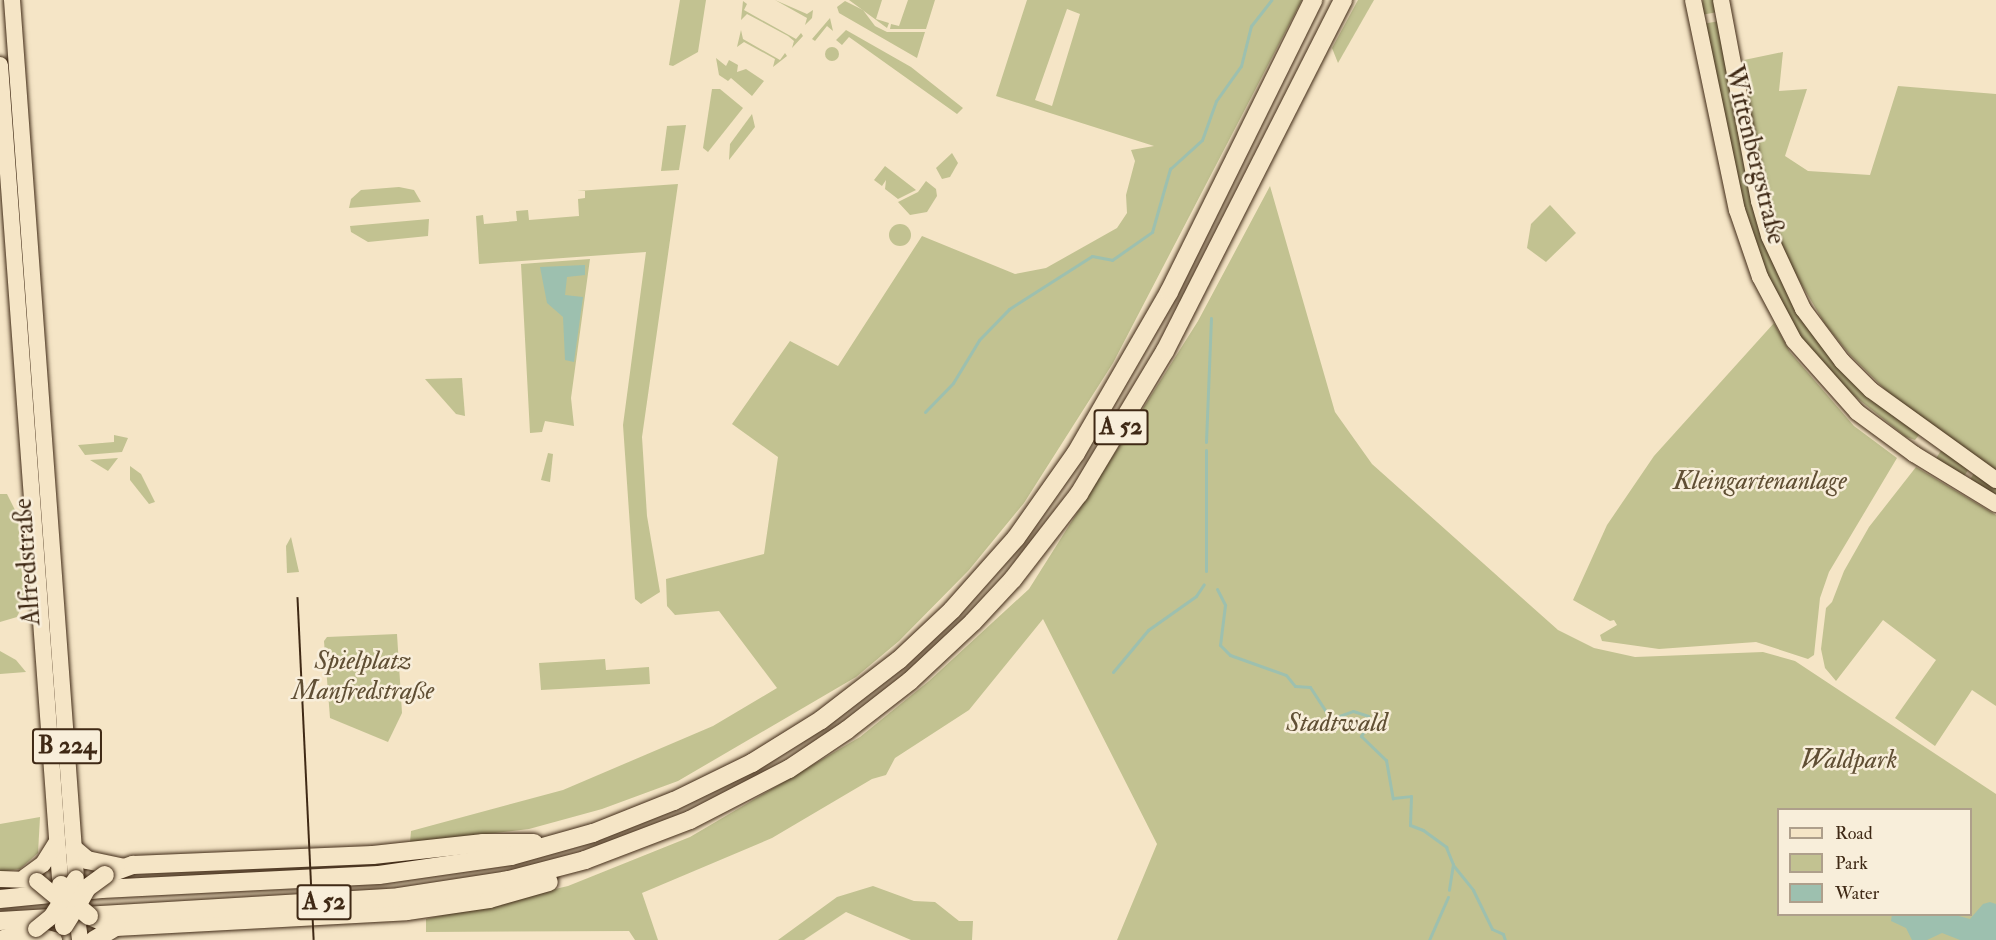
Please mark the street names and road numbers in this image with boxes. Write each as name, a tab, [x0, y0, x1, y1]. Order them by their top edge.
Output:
street label: Wittenbergstraße	[1717, 63, 1791, 247]
road number: A 52	[1092, 406, 1150, 448]
street label: Alfredstraße	[8, 497, 48, 627]
road number: B 224	[31, 725, 103, 767]
road number: A 52	[296, 881, 352, 923]

